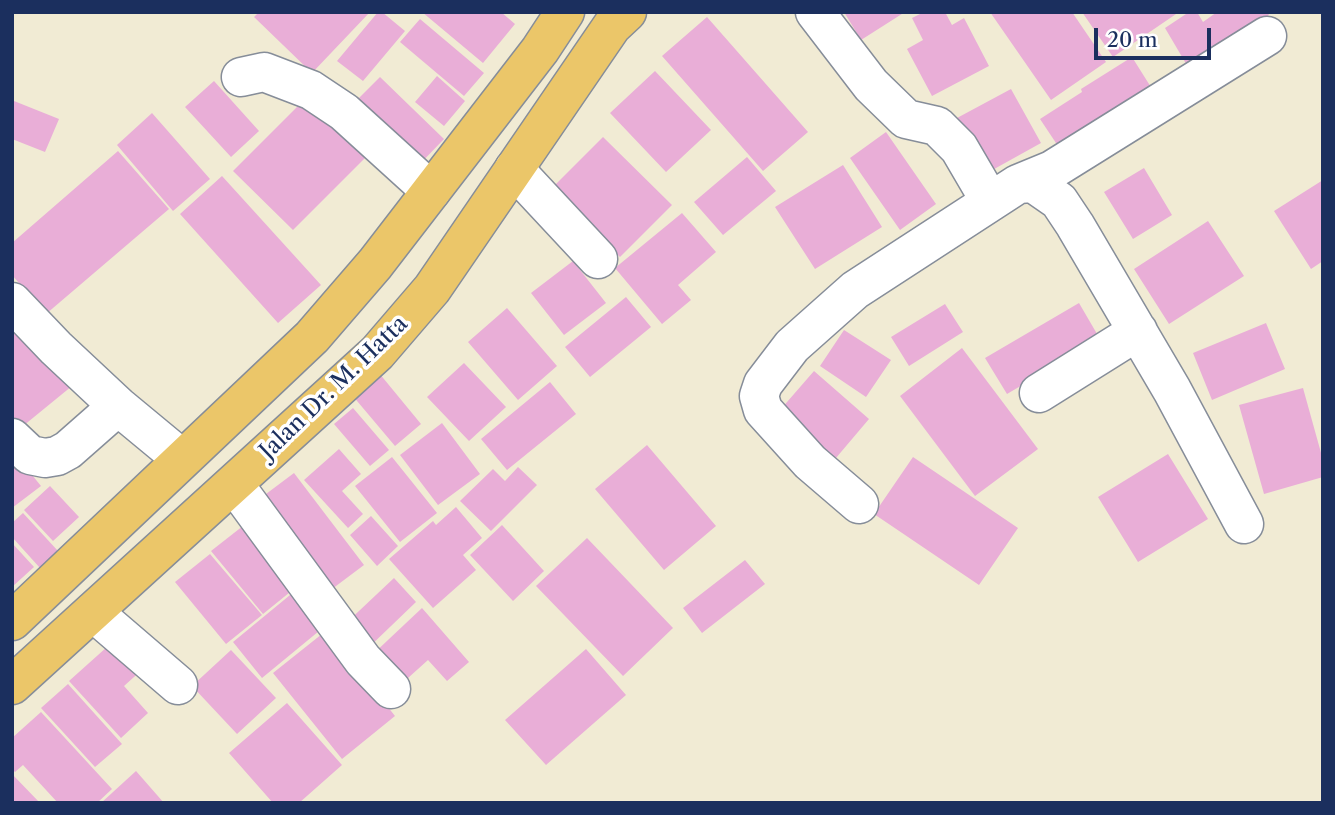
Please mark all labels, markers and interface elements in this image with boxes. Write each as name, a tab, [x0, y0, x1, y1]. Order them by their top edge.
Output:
scale bar	[1097, 14, 1214, 58]
text: 20 m	[1107, 27, 1158, 52]
street label: Jalan Dr. M. Hatta	[254, 310, 414, 466]

